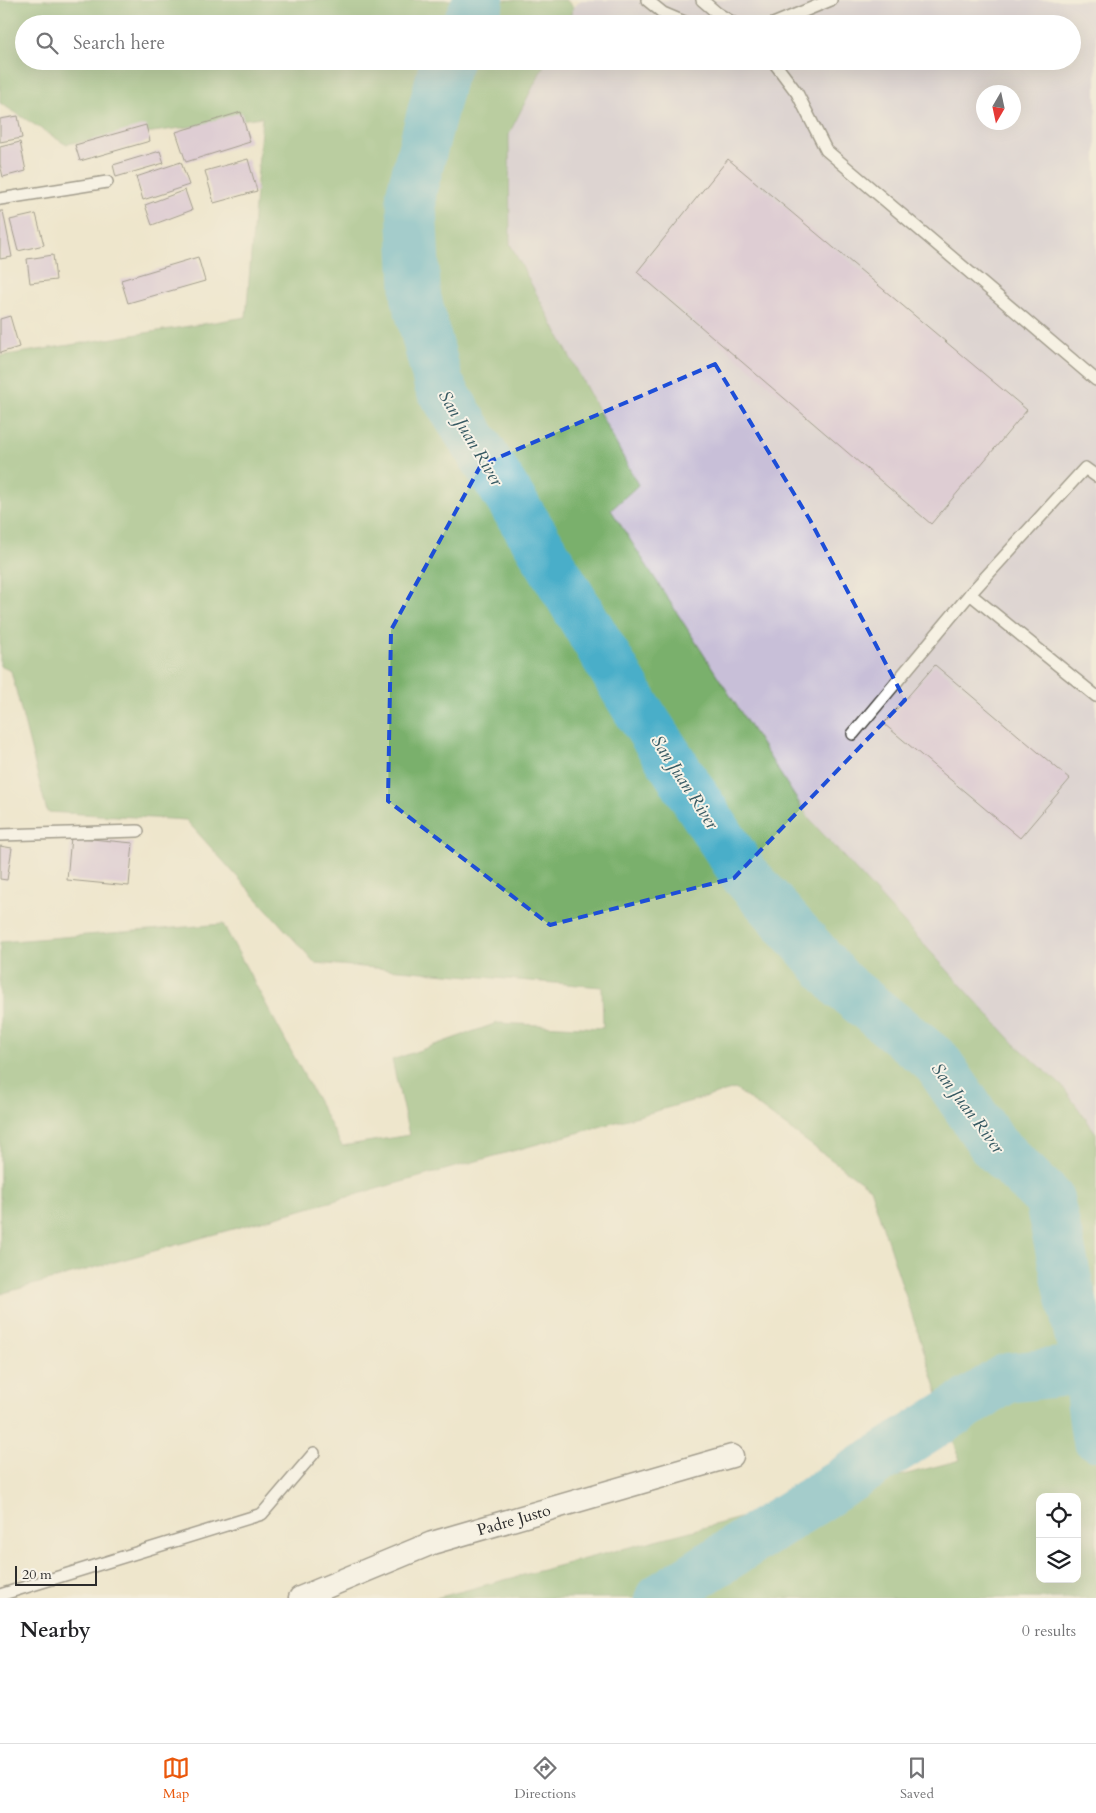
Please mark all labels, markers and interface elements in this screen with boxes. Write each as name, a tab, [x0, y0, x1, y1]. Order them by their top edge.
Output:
search box	[15, 15, 1081, 70]
icon: search	[33, 29, 61, 57]
text: Search here	[73, 30, 165, 56]
north arrow	[976, 85, 1021, 130]
water label: San Juan River	[432, 386, 510, 492]
water label: San Juan River	[645, 730, 725, 835]
water label: San Juan River	[925, 1058, 1011, 1160]
map controls	[1036, 1493, 1081, 1583]
button: locate	[1036, 1493, 1081, 1538]
street label: Padre Justo	[475, 1499, 554, 1541]
button: layers	[1036, 1538, 1081, 1583]
scale bar	[15, 1563, 98, 1586]
text: 20 m	[22, 1565, 52, 1584]
text: Nearby	[20, 1616, 91, 1645]
text: 0 results	[1022, 1620, 1076, 1642]
tab: Map	[162, 1754, 190, 1803]
tab: Directions	[514, 1754, 576, 1803]
tab: Saved	[900, 1754, 934, 1803]

